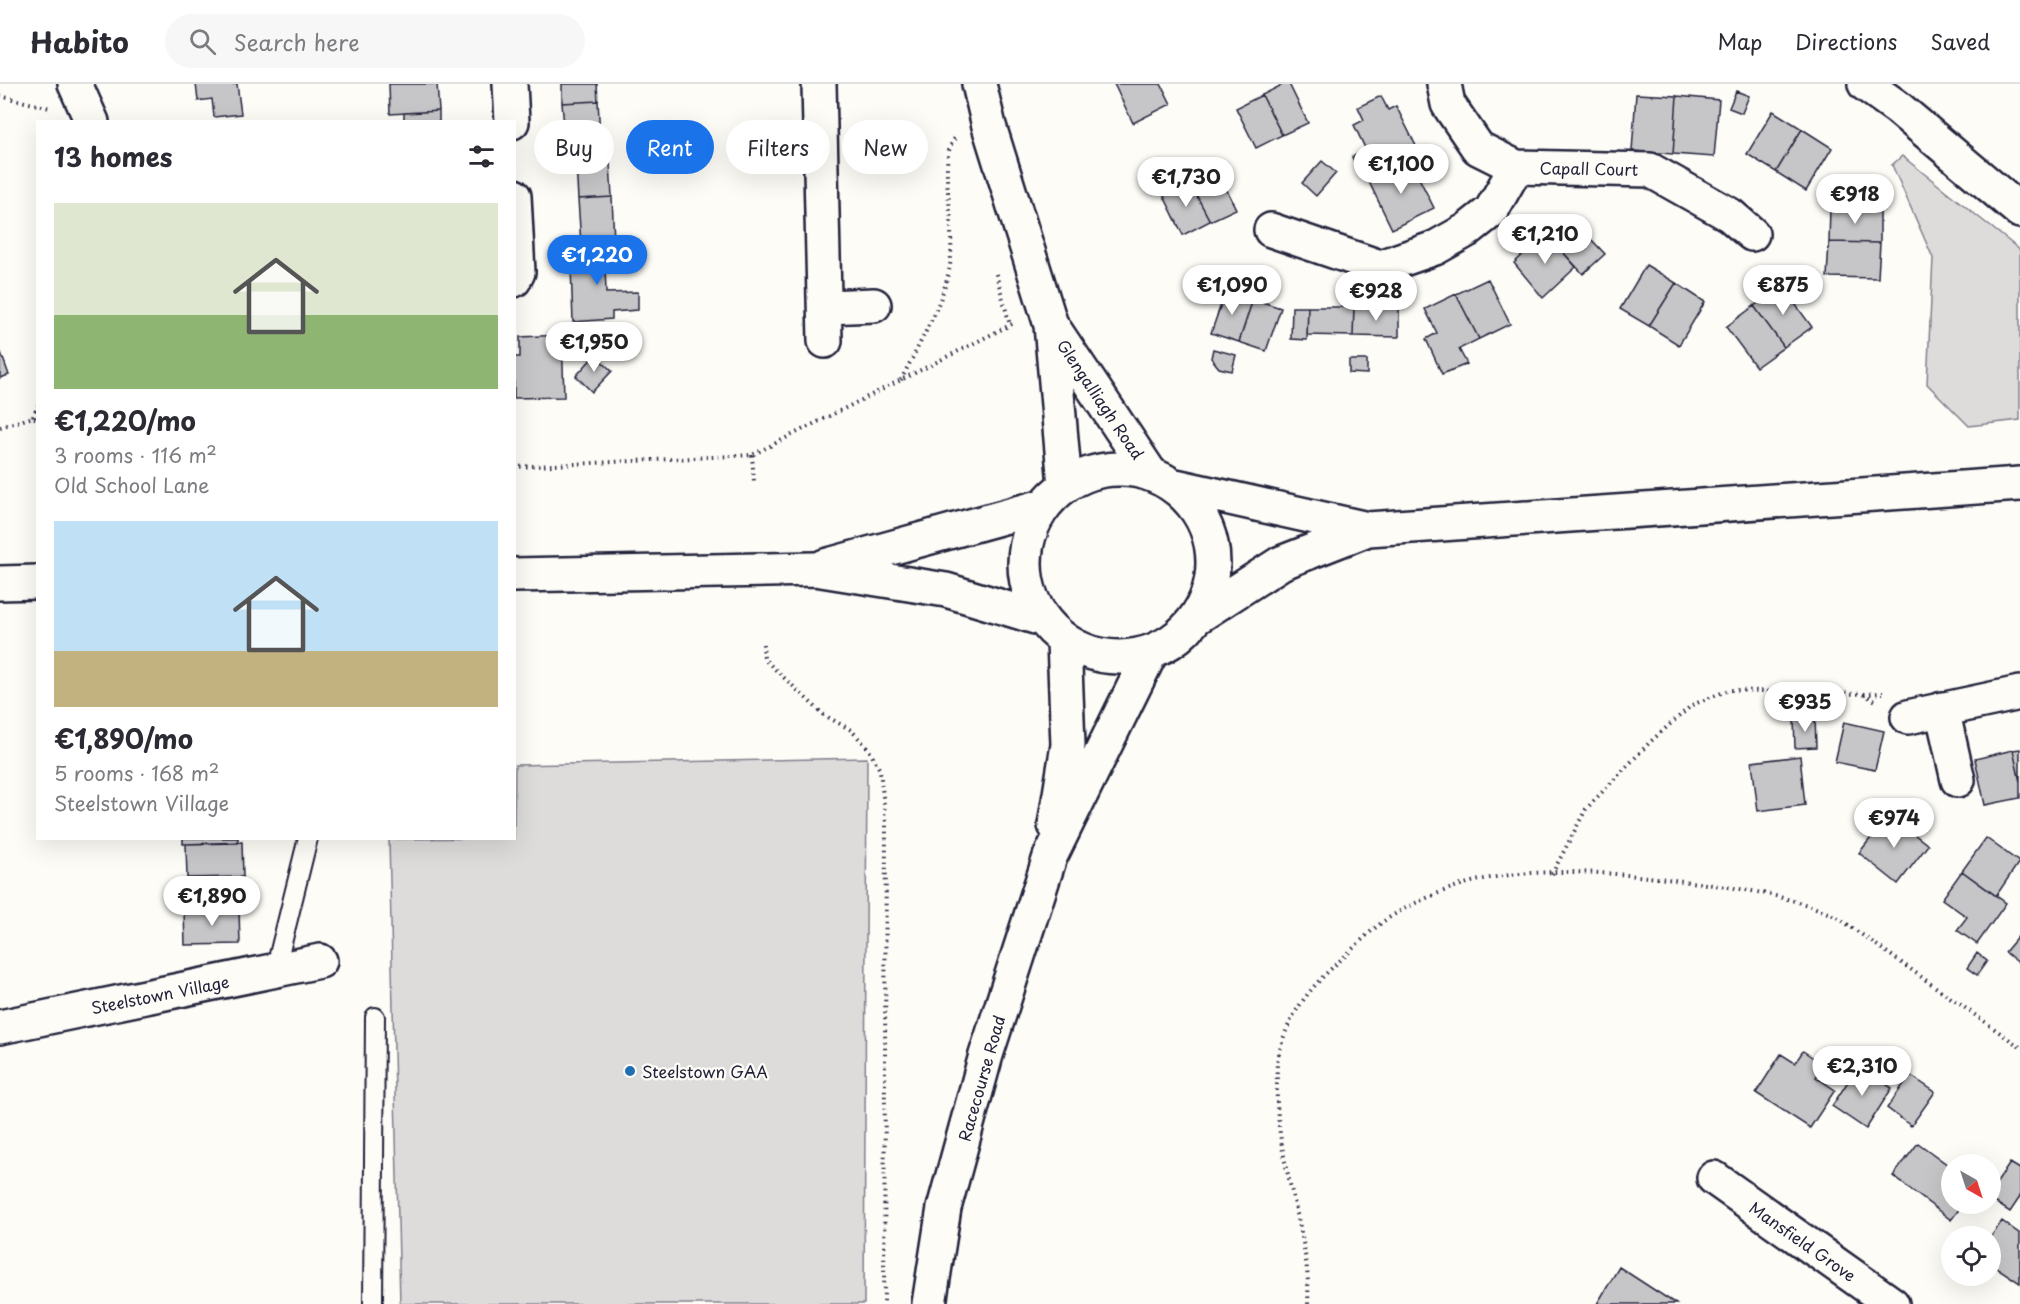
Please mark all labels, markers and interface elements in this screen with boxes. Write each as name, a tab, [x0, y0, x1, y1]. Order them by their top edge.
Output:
search box	[165, 14, 585, 68]
text: Habito	[30, 20, 129, 63]
icon: search	[186, 25, 219, 58]
text: Search here	[234, 25, 360, 58]
text: Map	[1717, 25, 1762, 57]
text: Directions	[1795, 25, 1897, 57]
text: Saved	[1930, 25, 1990, 57]
chip: Buy	[534, 120, 614, 174]
chip: Rent	[626, 120, 714, 174]
chip: Filters	[726, 120, 830, 174]
chip: New	[842, 120, 928, 174]
text: 13 homes	[54, 137, 172, 176]
icon: filters	[465, 140, 498, 173]
pin: €1,100	[1352, 144, 1450, 195]
text: €1,100	[1368, 148, 1434, 178]
street label: Capall Court	[1540, 155, 1639, 181]
pin: €1,730	[1137, 157, 1235, 208]
text: €1,730	[1151, 161, 1221, 191]
pin: €918	[1819, 174, 1891, 225]
text: €918	[1830, 178, 1880, 208]
pin: €1,210	[1496, 214, 1594, 265]
text: €1,210	[1511, 218, 1579, 248]
pin: €1,220	[548, 235, 646, 286]
text: €1,220	[561, 239, 633, 269]
icon: home	[222, 242, 330, 350]
pin: €1,090	[1183, 265, 1281, 316]
pin: €875	[1747, 265, 1819, 316]
text: €1,090	[1196, 269, 1268, 299]
text: €875	[1757, 269, 1809, 299]
pin: €928	[1340, 271, 1412, 322]
text: €928	[1349, 275, 1403, 305]
pin: €1,950	[545, 322, 643, 373]
text: €1,950	[559, 326, 629, 356]
street label: Glengalliagh Road	[1052, 334, 1150, 464]
text: €1,220/mo	[54, 401, 196, 440]
text: 3 rooms · 116 m²	[54, 440, 217, 470]
text: Old School Lane	[54, 470, 209, 500]
icon: home	[222, 560, 330, 668]
pin: €935	[1769, 682, 1841, 733]
text: €935	[1778, 686, 1832, 716]
text: €1,890/mo	[54, 719, 193, 758]
text: 5 rooms · 168 m²	[54, 758, 219, 788]
text: Steelstown Village	[54, 788, 229, 818]
pin: €974	[1858, 798, 1930, 849]
text: €974	[1868, 802, 1920, 832]
pin: €1,890	[163, 876, 261, 927]
text: €1,890	[177, 880, 247, 910]
street label: Steelstown Village	[89, 969, 231, 1019]
street label: Racecourse Road	[952, 1012, 1010, 1144]
pin: €2,310	[1813, 1046, 1911, 1097]
text: €2,310	[1826, 1050, 1898, 1080]
place label: Steelstown GAA	[642, 1059, 768, 1083]
marker: Steelstown GAA	[623, 1064, 637, 1078]
north arrow	[1941, 1154, 2001, 1214]
map controls	[1941, 1154, 2001, 1286]
street label: Mansfield Grove	[1745, 1195, 1861, 1287]
button: locate	[1941, 1226, 2001, 1286]

